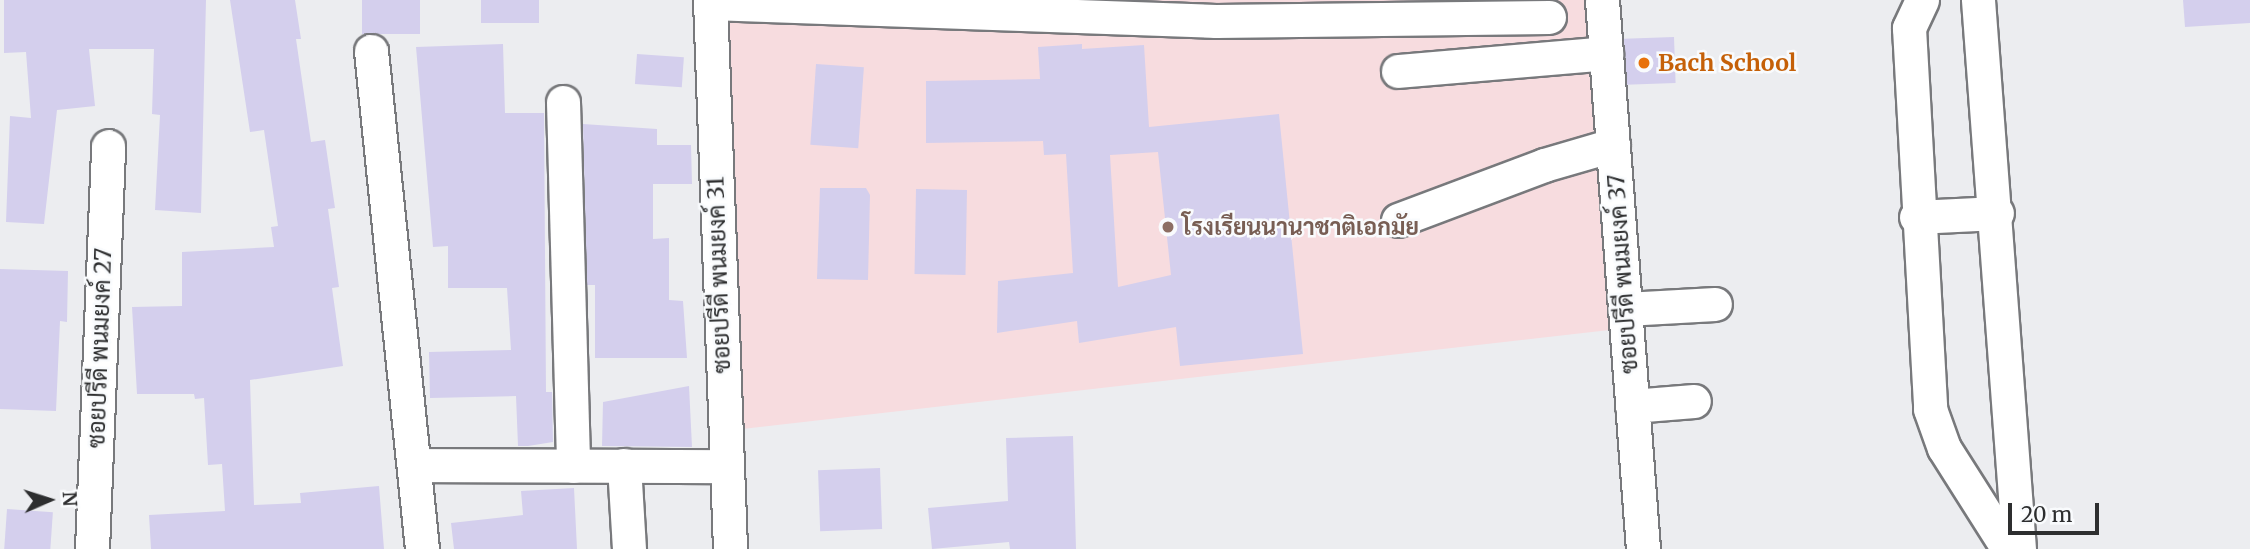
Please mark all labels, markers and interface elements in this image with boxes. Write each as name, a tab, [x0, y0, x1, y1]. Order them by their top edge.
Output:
place label: Bach School	[1658, 49, 1796, 77]
marker: Bach School	[1636, 55, 1652, 71]
street label: ซอยปรีดี พนมยงค์ 37	[1602, 173, 1644, 375]
street label: ซอยปรีดี พนมยงค์ 31	[702, 176, 736, 374]
place label: โรงเรียนนานาชาติเอกมัย	[1182, 213, 1419, 241]
marker: โรงเรียนนานาชาติเอกมัย	[1160, 219, 1176, 235]
street label: ซอยปรีดี พนมยงค์ 27	[83, 247, 117, 449]
north arrow	[14, 465, 84, 535]
scale bar	[2012, 490, 2103, 534]
text: N	[58, 491, 82, 507]
text: 20 m	[2021, 501, 2072, 528]

